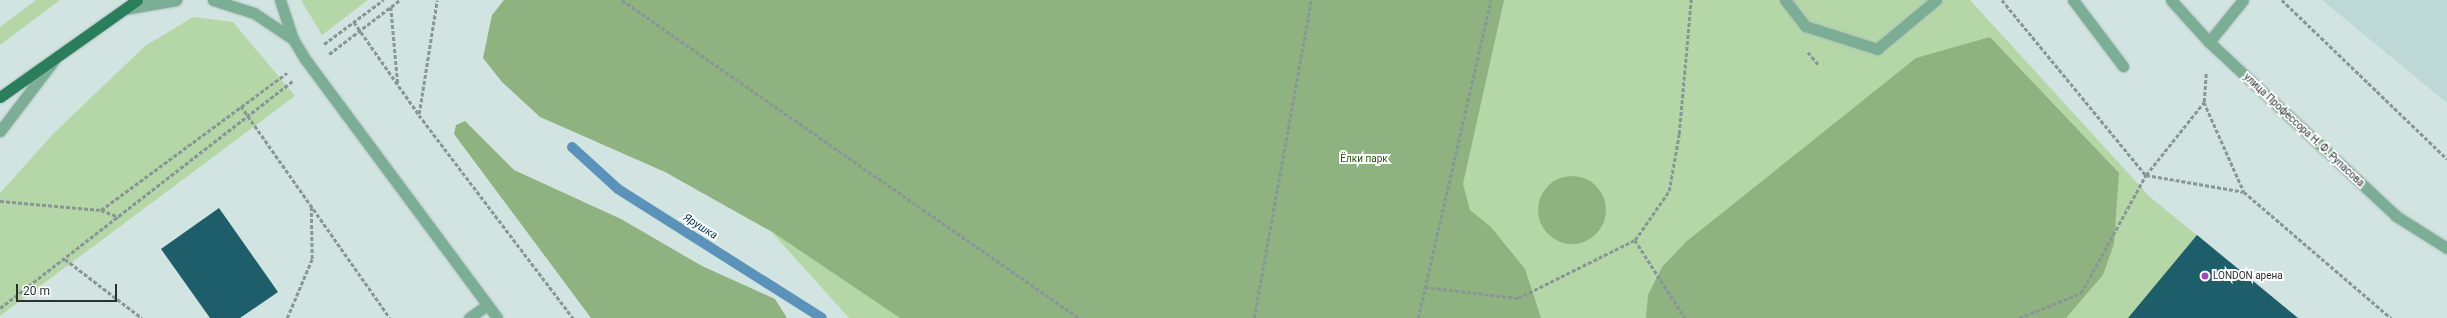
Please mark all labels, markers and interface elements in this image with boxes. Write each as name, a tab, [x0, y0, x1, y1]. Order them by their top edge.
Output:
street label: улица Профессора Н. Ф. Рупасова	[2241, 71, 2367, 189]
park label: Ёлки парк	[1340, 153, 1388, 165]
water label: Ярушка	[680, 211, 720, 243]
place label: LONDON арена	[2213, 270, 2283, 282]
marker: LONDON арена	[2200, 271, 2210, 281]
scale bar	[18, 276, 119, 302]
text: 20 m	[23, 284, 50, 298]

